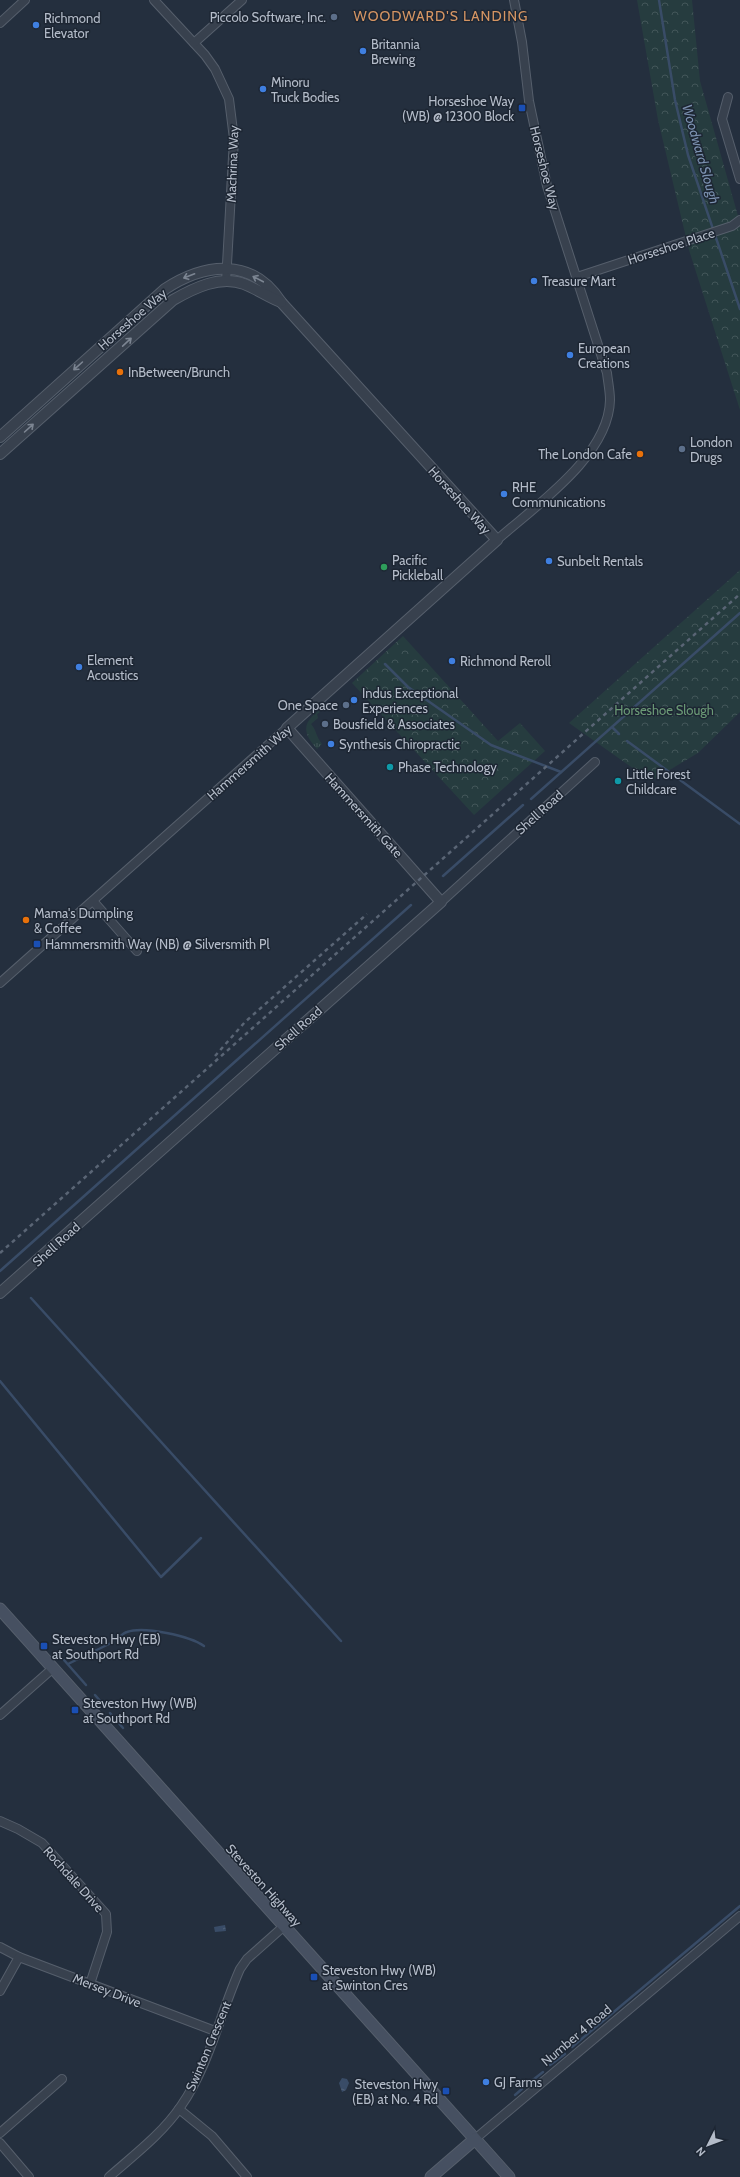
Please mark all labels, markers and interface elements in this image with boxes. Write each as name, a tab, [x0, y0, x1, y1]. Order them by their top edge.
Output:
district label: WOODWARD'S LANDING	[354, 7, 528, 25]
place label: Piccolo Software, Inc.	[210, 9, 326, 25]
place label: Richmond Elevator	[44, 10, 101, 41]
marker: Piccolo Software, Inc.	[329, 12, 339, 22]
marker: Richmond Elevator	[31, 20, 41, 30]
place label: Britannia Brewing	[371, 36, 420, 67]
marker: Britannia Brewing	[358, 46, 368, 56]
place label: Minoru Truck Bodies	[271, 74, 340, 105]
marker: Minoru Truck Bodies	[258, 84, 268, 94]
place label: Horseshoe Way (WB) @ 12300 Block	[402, 93, 514, 124]
water label: Woodward Slough	[678, 102, 724, 206]
marker: Horseshoe Way (WB) @ 12300 Block	[517, 103, 527, 113]
street label: Horseshoe Way	[527, 124, 563, 212]
street label: Machrina Way	[223, 125, 241, 203]
street label: Horseshoe Place	[625, 224, 717, 268]
one-way arrow	[183, 273, 196, 280]
place label: Treasure Mart	[542, 273, 616, 289]
one-way arrow	[252, 275, 264, 282]
marker: Treasure Mart	[529, 276, 539, 286]
street label: Horseshoe Way	[94, 285, 170, 353]
one-way arrow	[122, 337, 132, 347]
place label: European Creations	[578, 340, 630, 371]
marker: European Creations	[565, 350, 575, 360]
one-way arrow	[73, 362, 83, 371]
place label: InBetween/Brunch	[128, 364, 230, 380]
marker: InBetween/Brunch	[115, 367, 125, 377]
one-way arrow	[24, 423, 34, 432]
place label: London Drugs	[690, 434, 732, 465]
marker: London Drugs	[677, 444, 687, 454]
place label: The London Cafe	[538, 446, 632, 462]
marker: The London Cafe	[635, 449, 645, 459]
street label: Horseshoe Way	[425, 463, 495, 538]
place label: RHE Communications	[512, 479, 606, 510]
marker: RHE Communications	[499, 489, 509, 499]
place label: Pacific Pickleball	[392, 552, 443, 583]
place label: Sunbelt Rentals	[557, 553, 644, 569]
marker: Sunbelt Rentals	[544, 556, 554, 566]
marker: Pacific Pickleball	[379, 562, 389, 572]
place label: Element Acoustics	[87, 652, 139, 683]
place label: Richmond Reroll	[460, 653, 551, 669]
marker: Richmond Reroll	[447, 656, 457, 666]
marker: Element Acoustics	[74, 662, 84, 672]
place label: Indus Exceptional Experiences	[362, 685, 458, 716]
marker: Indus Exceptional Experiences	[349, 695, 359, 705]
place label: One Space	[278, 697, 338, 713]
marker: One Space	[341, 700, 351, 710]
park label: Horseshoe Slough	[614, 702, 714, 718]
place label: Bousfield & Associates	[333, 716, 456, 732]
marker: Bousfield & Associates	[320, 719, 330, 729]
street label: Hammersmith Way	[203, 721, 295, 803]
place label: Synthesis Chiropractic	[339, 736, 460, 752]
marker: Synthesis Chiropractic	[326, 739, 336, 749]
place label: Phase Technology	[398, 759, 497, 775]
marker: Phase Technology	[385, 762, 395, 772]
place label: Little Forest Childcare	[626, 766, 691, 797]
street label: Hammersmith Gate	[322, 769, 407, 861]
marker: Little Forest Childcare	[613, 776, 623, 786]
street label: Shell Road	[512, 786, 566, 838]
place label: Mama's Dumpling & Coffee	[34, 905, 133, 936]
marker: Mama's Dumpling & Coffee	[21, 915, 31, 925]
place label: Hammersmith Way (NB) @ Silversmith Pl	[45, 936, 269, 952]
marker: Hammersmith Way (NB) @ Silversmith Pl	[32, 939, 42, 949]
street label: Shell Road	[271, 1002, 325, 1054]
street label: Shell Road	[29, 1218, 83, 1270]
place label: Steveston Hwy (EB) at Southport Rd	[52, 1631, 161, 1662]
marker: Steveston Hwy (EB) at Southport Rd	[39, 1641, 49, 1651]
place label: Steveston Hwy (WB) at Southport Rd	[83, 1695, 197, 1726]
marker: Steveston Hwy (WB) at Southport Rd	[70, 1705, 80, 1715]
street label: Steveston Highway	[223, 1840, 306, 1930]
street label: Rochdale Drive	[40, 1843, 108, 1915]
place label: Steveston Hwy (WB) at Swinton Cres	[322, 1962, 436, 1993]
street label: Mersey Drive	[71, 1970, 144, 2010]
marker: Steveston Hwy (WB) at Swinton Cres	[309, 1972, 319, 1982]
street label: Swinton Crescent	[182, 1998, 234, 2093]
street label: Number 4 Road	[538, 2001, 614, 2069]
place label: GJ Farms	[494, 2074, 543, 2090]
place label: Steveston Hwy (EB) at No. 4 Rd	[352, 2076, 438, 2107]
marker: GJ Farms	[481, 2077, 491, 2087]
marker: Steveston Hwy (EB) at No. 4 Rd	[441, 2086, 451, 2096]
north arrow	[688, 2125, 728, 2165]
text: N	[693, 2144, 708, 2159]

